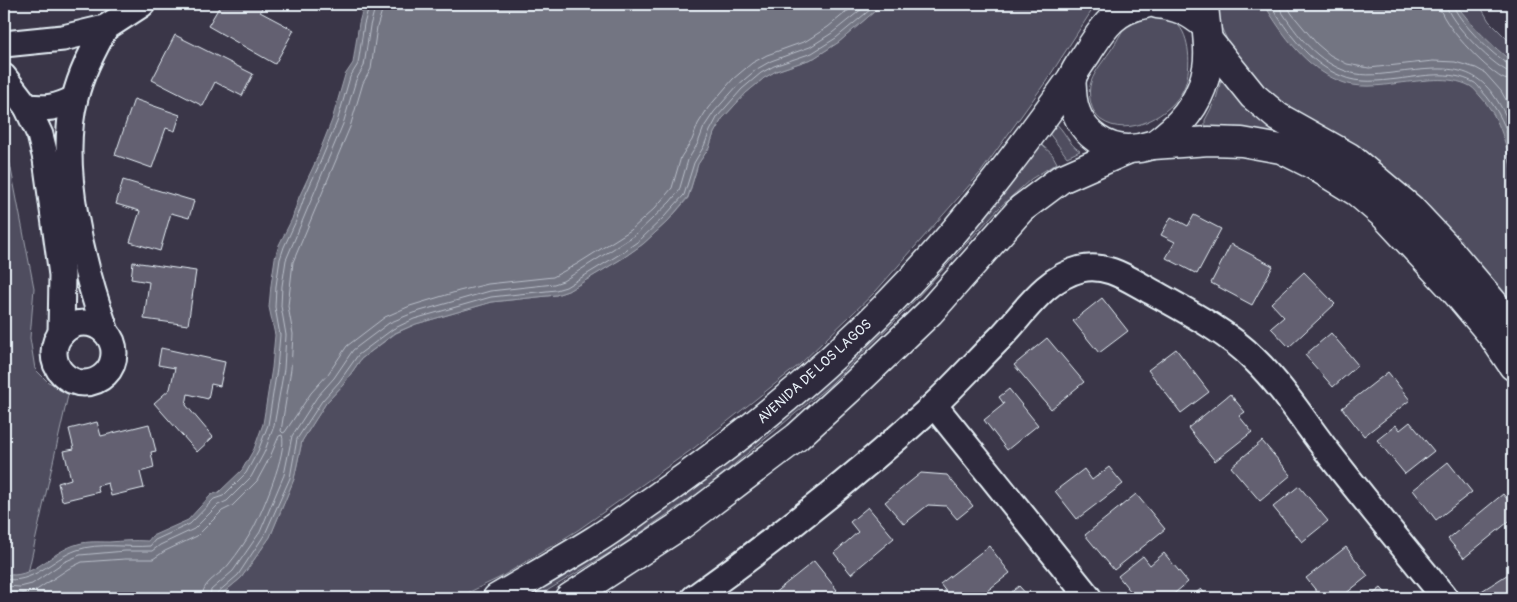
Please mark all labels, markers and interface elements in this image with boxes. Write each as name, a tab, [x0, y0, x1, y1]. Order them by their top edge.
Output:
street label: AVENIDA DE LOS LAGOS	[754, 316, 875, 427]

